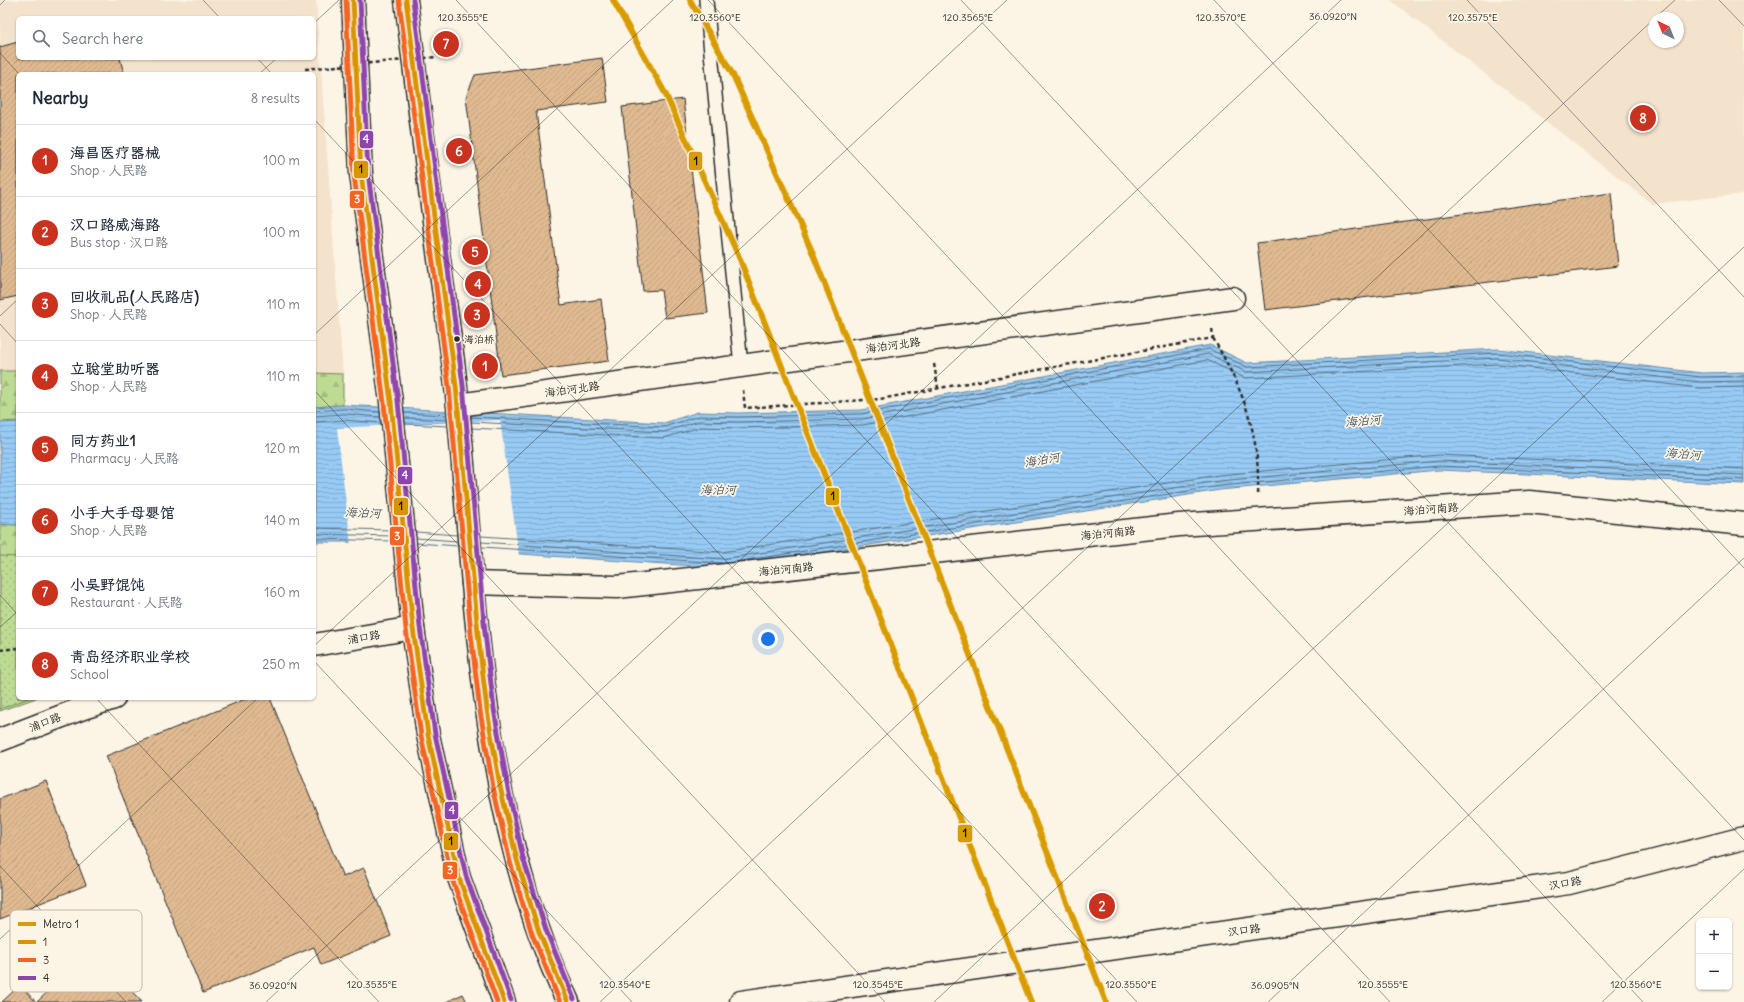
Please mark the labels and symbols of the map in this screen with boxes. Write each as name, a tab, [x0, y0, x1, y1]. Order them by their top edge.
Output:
text: 36.0920°N	[1309, 10, 1357, 23]
text: 120.3555°E	[438, 11, 488, 24]
text: 120.3560°E	[689, 11, 741, 24]
text: 120.3565°E	[943, 11, 993, 24]
text: 120.3570°E	[1196, 11, 1246, 24]
text: 120.3575°E	[1448, 11, 1498, 24]
north arrow	[1648, 12, 1684, 48]
pin: 7	[433, 29, 459, 59]
pin: 8	[1630, 103, 1656, 133]
line badge: 4	[359, 130, 374, 149]
text: 4	[363, 132, 370, 146]
pin: 6	[446, 136, 472, 166]
line badge: 1	[688, 151, 703, 171]
text: 1	[694, 154, 698, 168]
line badge: 1	[353, 160, 369, 179]
text: 1	[359, 162, 363, 176]
line badge: 3	[349, 190, 365, 209]
text: 3	[354, 192, 360, 206]
pin: 5	[462, 237, 488, 267]
pin: 4	[465, 269, 491, 299]
pin: 3	[464, 300, 490, 330]
place label: 海泊桥	[464, 333, 494, 346]
marker: 海泊桥	[452, 334, 462, 344]
street label: 海泊河北路	[865, 334, 921, 356]
pin: 1	[472, 351, 498, 381]
street label: 海泊河北路	[544, 378, 600, 400]
water label: 海泊河	[1344, 411, 1384, 430]
water label: 海泊河	[1664, 444, 1704, 463]
water label: 海泊河	[1023, 449, 1063, 470]
line badge: 4	[397, 466, 413, 485]
text: 4	[402, 468, 409, 482]
water label: 海泊河	[700, 482, 738, 497]
line badge: 1	[825, 487, 840, 506]
text: 1	[831, 489, 835, 503]
line badge: 1	[393, 497, 409, 516]
text: 1	[399, 499, 403, 513]
street label: 海泊河南路	[1403, 500, 1459, 518]
water label: 海泊河	[345, 504, 383, 521]
street label: 海泊河南路	[1080, 523, 1136, 543]
line badge: 3	[389, 526, 405, 546]
text: 3	[394, 529, 400, 543]
street label: 海泊河南路	[758, 559, 814, 579]
street label: 浦口路	[347, 627, 381, 647]
your location	[758, 629, 778, 649]
street label: 浦口路	[27, 710, 63, 734]
line badge: 4	[444, 801, 459, 820]
text: 4	[449, 803, 456, 817]
line badge: 1	[957, 824, 973, 843]
text: 1	[963, 826, 967, 840]
line badge: 1	[443, 832, 459, 851]
text: 1	[449, 834, 453, 848]
line badge: 3	[442, 861, 458, 880]
text: 3	[447, 863, 453, 877]
street label: 汉口路	[1547, 873, 1583, 893]
pin: 2	[1089, 891, 1115, 921]
legend	[10, 910, 142, 992]
text: Metro 1	[43, 917, 79, 931]
street label: 汉口路	[1227, 921, 1261, 939]
text: 1	[43, 935, 47, 949]
text: 3	[43, 953, 49, 967]
text: 4	[43, 971, 49, 985]
text: 120.3535°E	[347, 978, 397, 991]
text: 120.3540°E	[599, 978, 651, 991]
text: 120.3545°E	[853, 978, 903, 991]
text: 120.3550°E	[1105, 978, 1157, 991]
text: 120.3555°E	[1358, 978, 1408, 991]
text: 120.3560°E	[1610, 978, 1662, 991]
text: 36.0920°N	[249, 979, 297, 992]
text: 36.0905°N	[1251, 979, 1299, 992]

